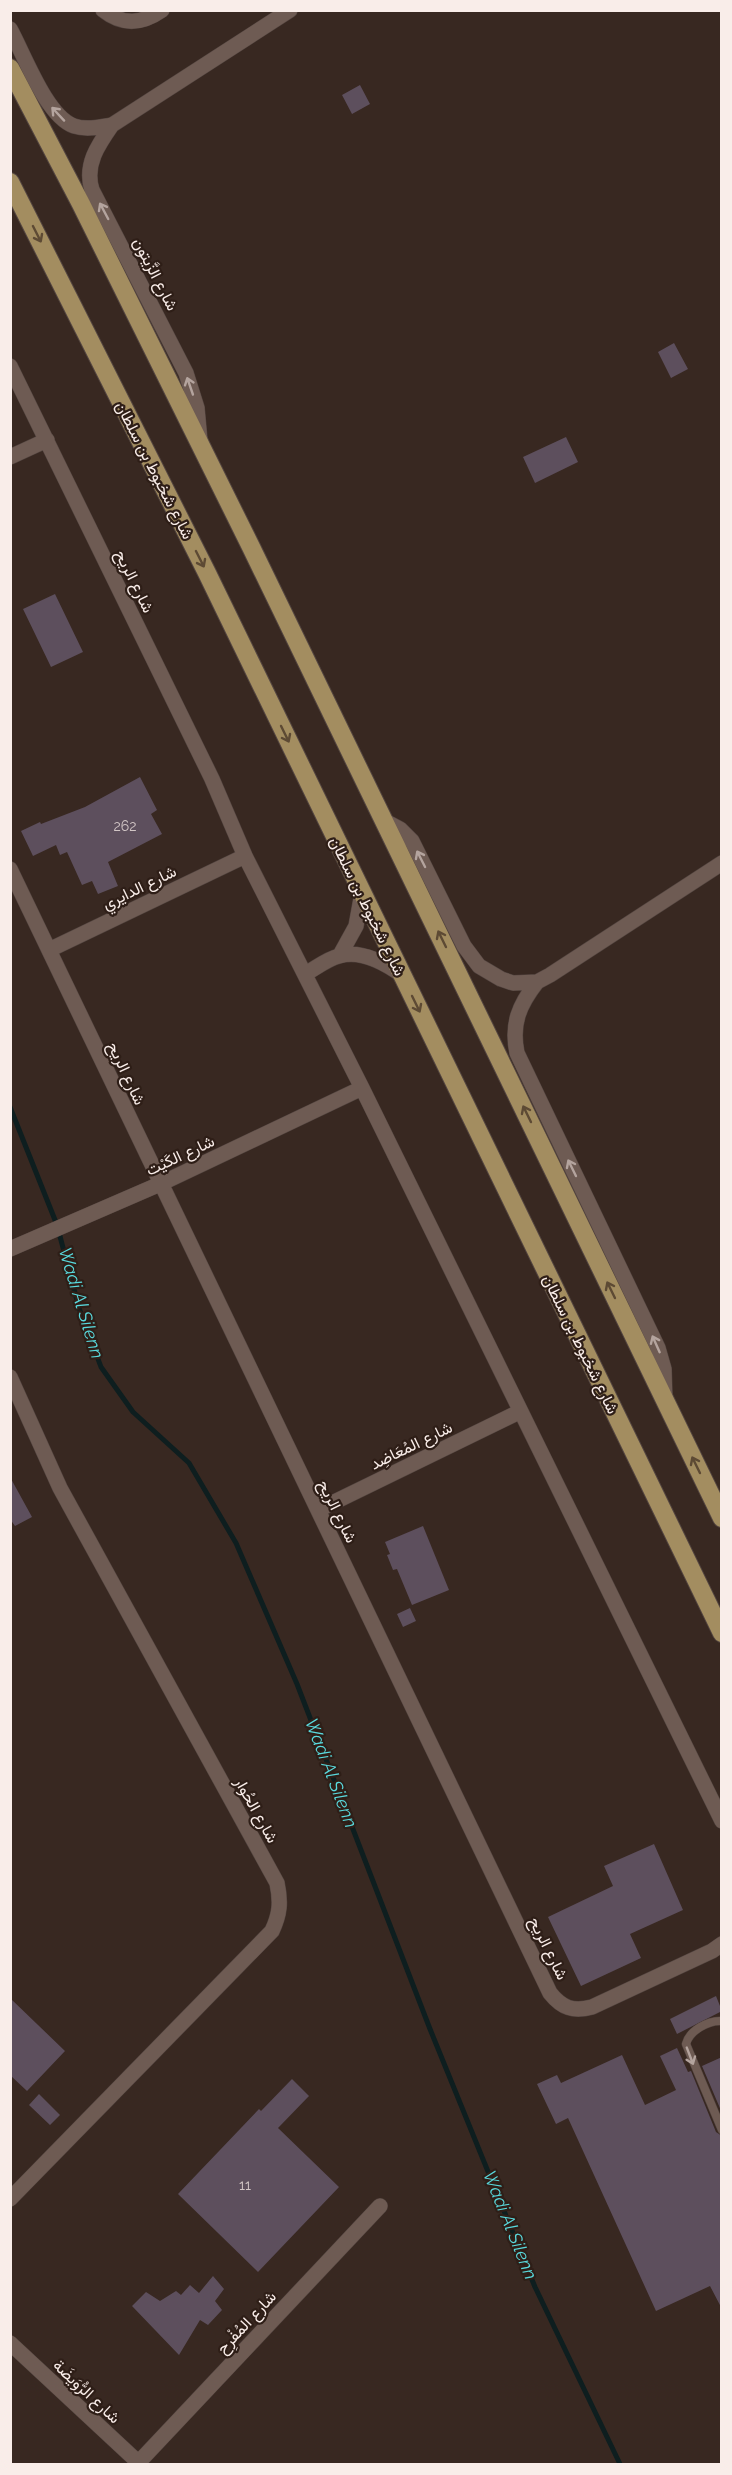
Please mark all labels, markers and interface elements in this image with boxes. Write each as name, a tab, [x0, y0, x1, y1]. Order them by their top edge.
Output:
one-way arrow	[51, 107, 65, 122]
one-way arrow	[98, 203, 109, 221]
one-way arrow	[32, 225, 43, 243]
street label: شارع الزَّيتون	[127, 235, 182, 315]
one-way arrow	[184, 377, 195, 396]
street label: شارع شخبوط بن سلطان	[110, 398, 198, 543]
street label: شارع الريح	[109, 547, 158, 617]
one-way arrow	[195, 549, 206, 567]
one-way arrow	[279, 725, 291, 742]
house number: 262	[113, 818, 137, 834]
street label: شارع شخبوط بن سلطان	[324, 834, 409, 980]
one-way arrow	[415, 851, 426, 869]
street label: شارع الدايري	[99, 861, 181, 917]
one-way arrow	[435, 930, 447, 948]
one-way arrow	[410, 995, 422, 1013]
street label: شارع الريح	[102, 1039, 149, 1109]
one-way arrow	[520, 1106, 532, 1124]
street label: شارع الكَيْت	[143, 1131, 218, 1181]
one-way arrow	[565, 1160, 577, 1178]
water label: Wadi Al Silenn	[55, 1245, 108, 1361]
street label: شارع شخبوط بن سلطان	[537, 1272, 622, 1418]
one-way arrow	[605, 1281, 617, 1299]
one-way arrow	[650, 1336, 661, 1354]
street label: شارع المُعَاضِد	[367, 1417, 456, 1475]
one-way arrow	[690, 1457, 702, 1475]
street label: شارع الريح	[312, 1477, 361, 1547]
water label: Wadi Al Silenn	[301, 1715, 362, 1830]
street label: شارع الحُوار	[229, 1773, 282, 1847]
street label: شارع الريح	[523, 1914, 572, 1984]
one-way arrow	[685, 2046, 696, 2064]
water label: Wadi Al Silenn	[479, 2167, 542, 2282]
house number: 11	[239, 2177, 251, 2193]
street label: شارع المُفْرِح	[213, 2287, 282, 2360]
street label: شارع الرُّوَيضَة	[48, 2356, 124, 2429]

